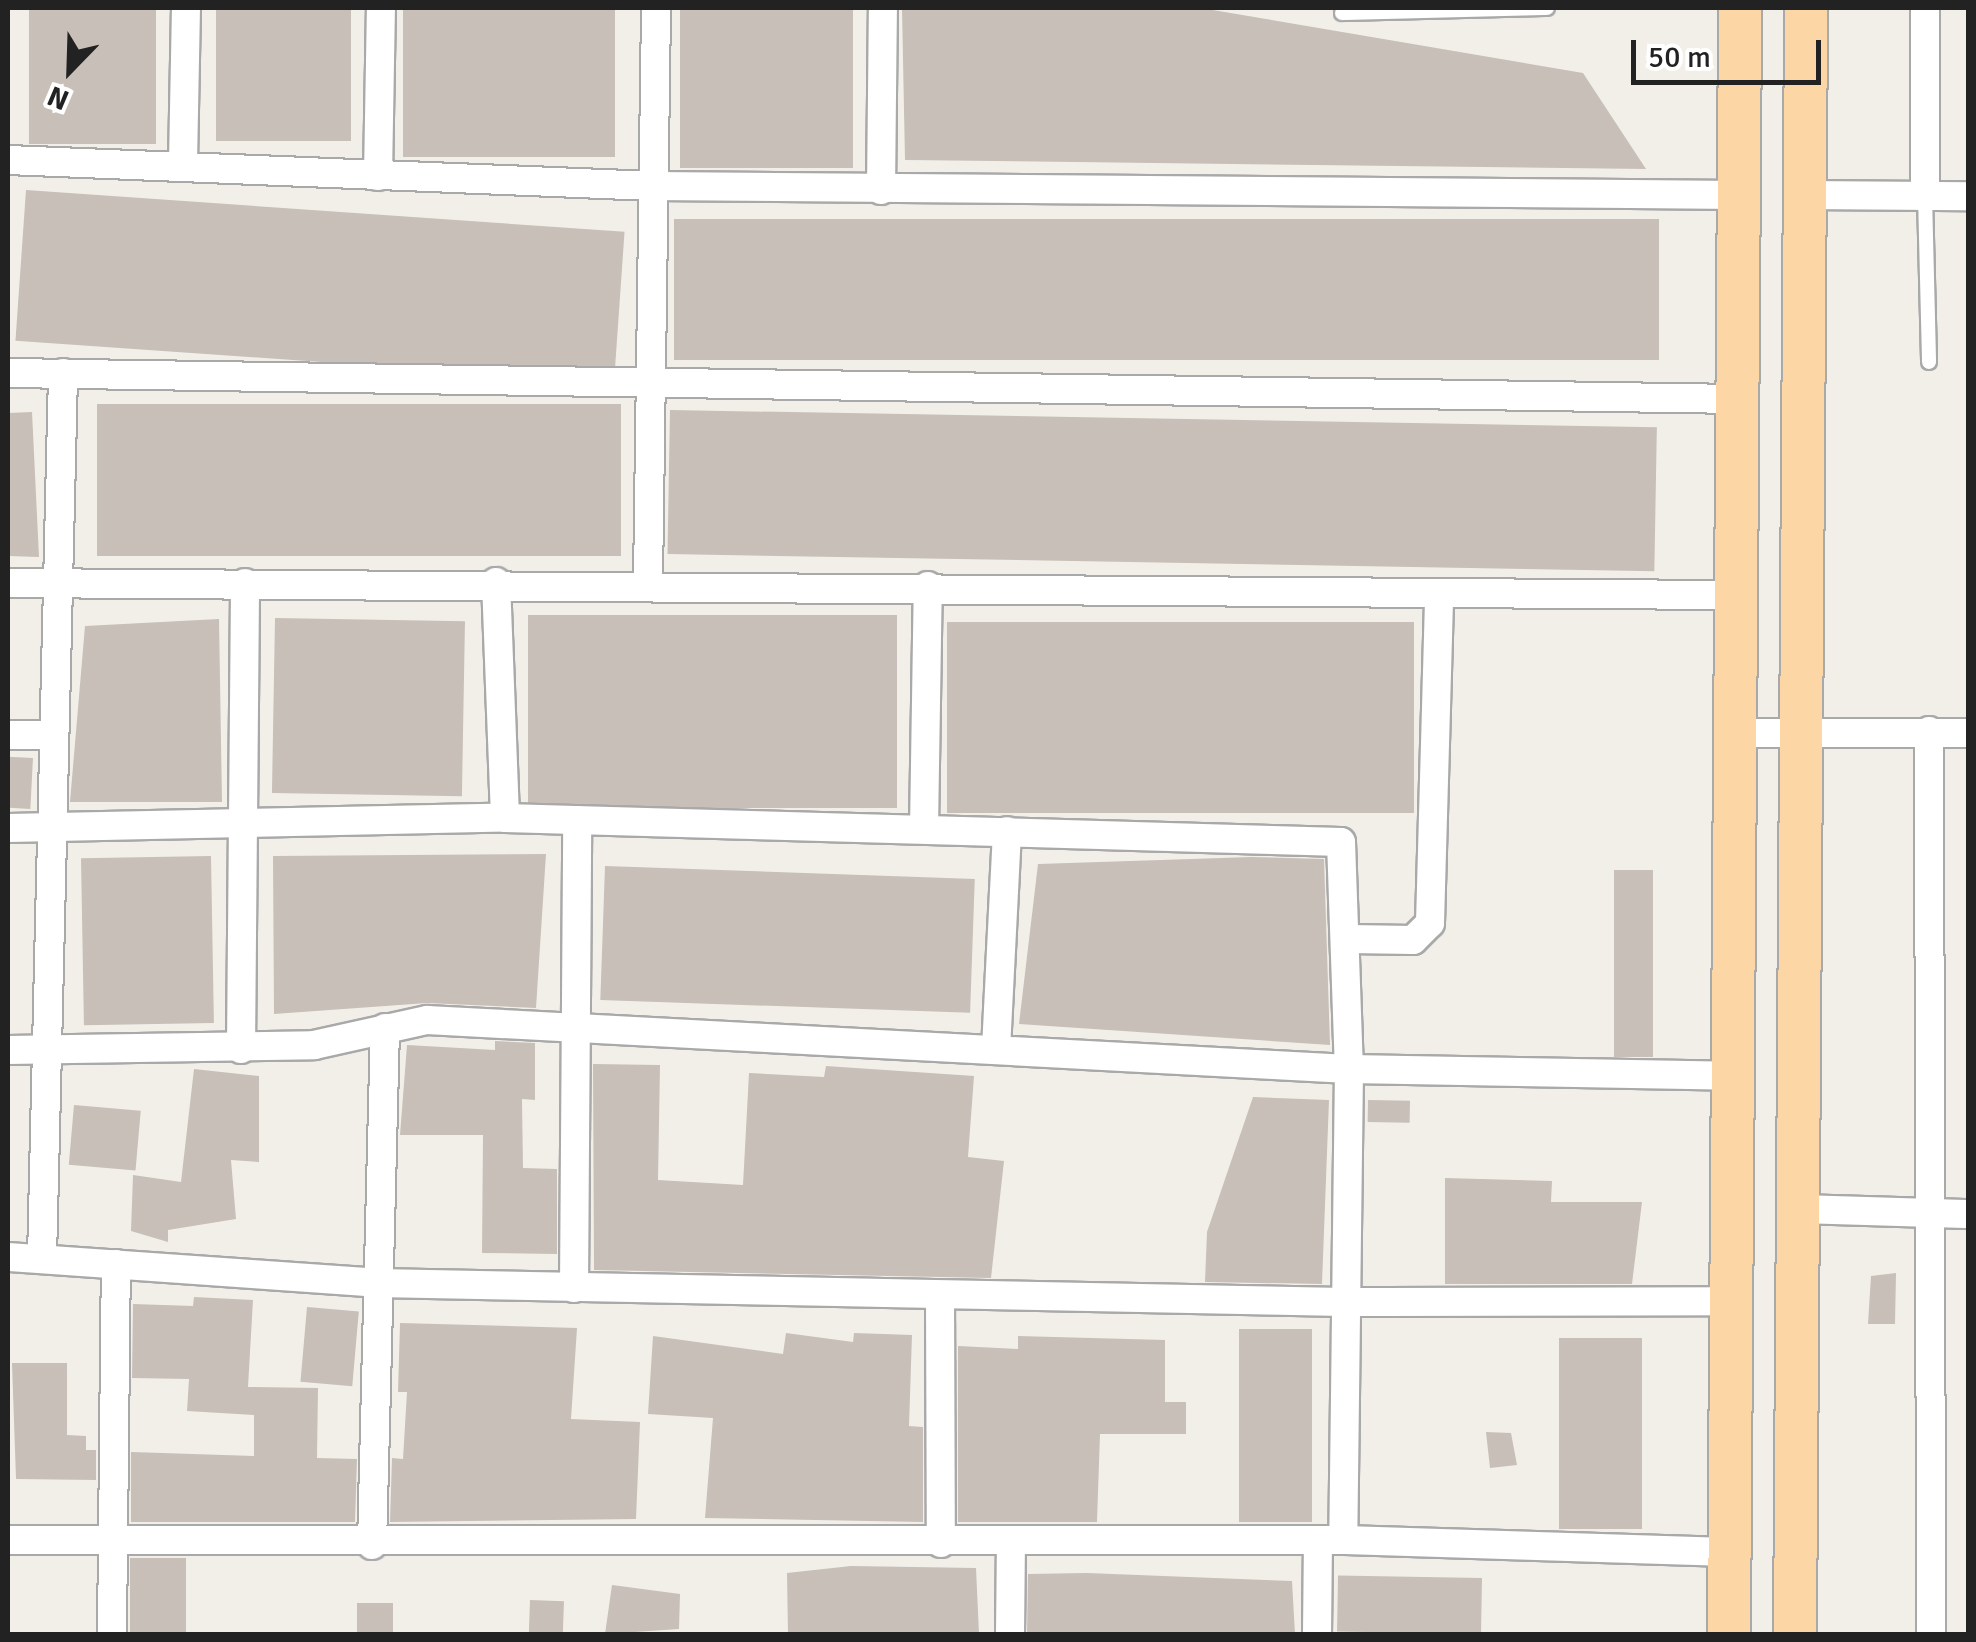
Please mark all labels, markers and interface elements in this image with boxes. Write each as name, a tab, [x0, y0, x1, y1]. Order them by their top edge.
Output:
north arrow	[20, 20, 120, 120]
scale bar	[1636, 20, 1826, 82]
text: 50 m	[1648, 39, 1711, 76]
text: N	[43, 78, 74, 117]

